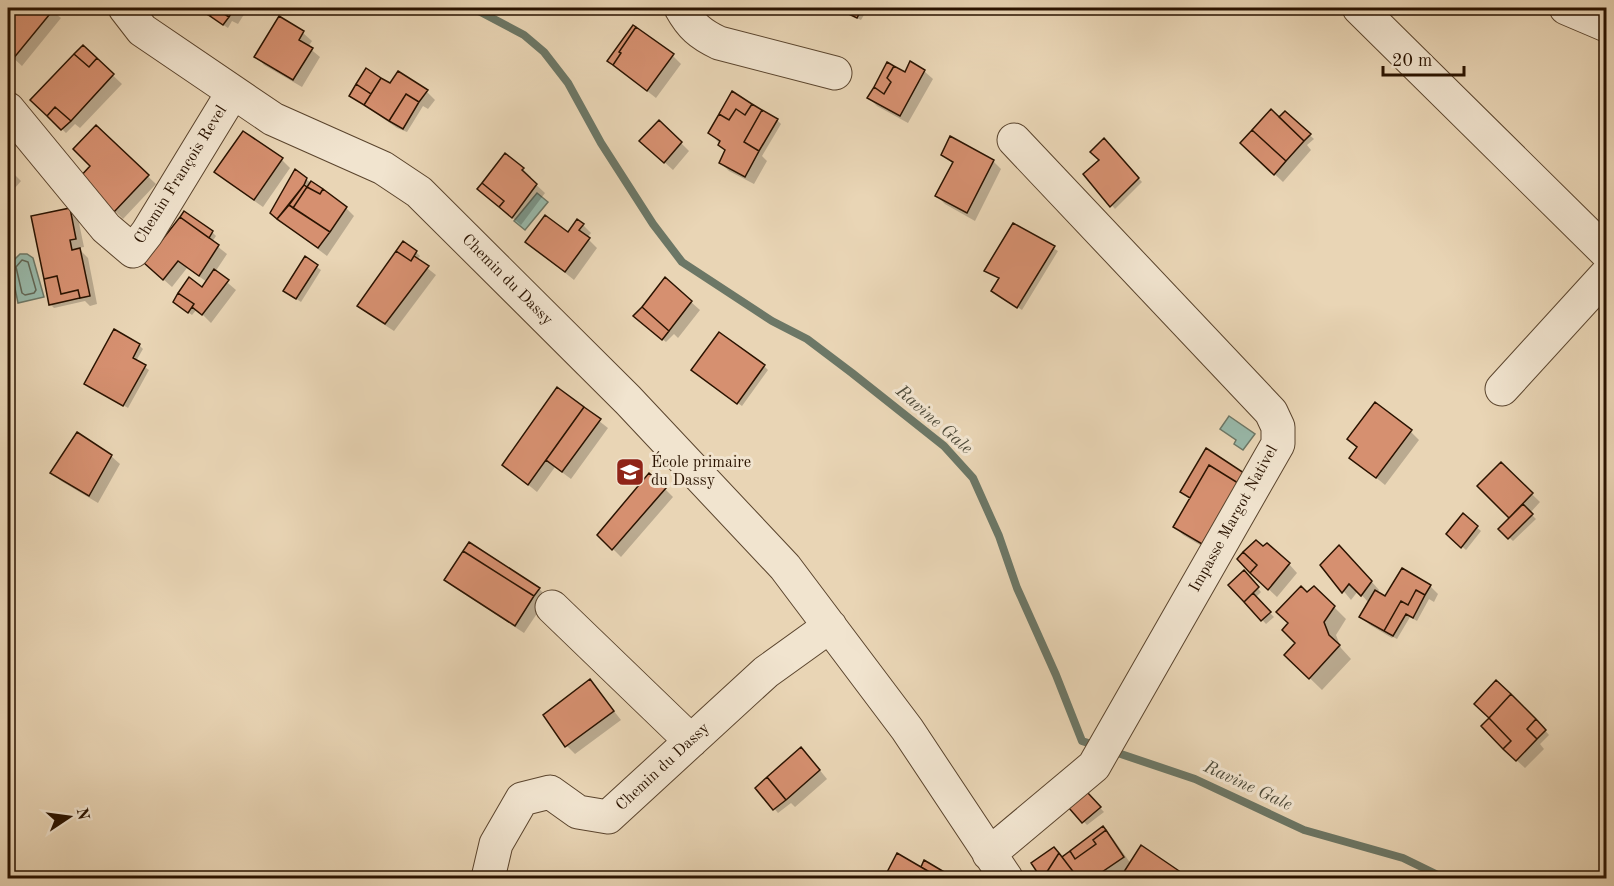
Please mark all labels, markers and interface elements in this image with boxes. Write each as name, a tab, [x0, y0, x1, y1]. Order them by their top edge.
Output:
scale bar	[1383, 39, 1464, 77]
text: 20 m	[1392, 52, 1432, 70]
street label: Chemin François Revel	[132, 103, 230, 247]
street label: Chemin du Dassy	[459, 232, 556, 329]
water label: Ravine Gale	[892, 381, 976, 458]
street label: Impasse Margot Nativel	[1187, 443, 1281, 595]
place label: École primaire du Dassy	[651, 451, 751, 489]
school or university icon: École primaire du Dassy	[614, 456, 646, 488]
street label: Chemin du Dassy	[613, 720, 713, 814]
water label: Ravine Gale	[1200, 757, 1295, 814]
north arrow	[39, 787, 99, 847]
text: N	[72, 806, 91, 823]

